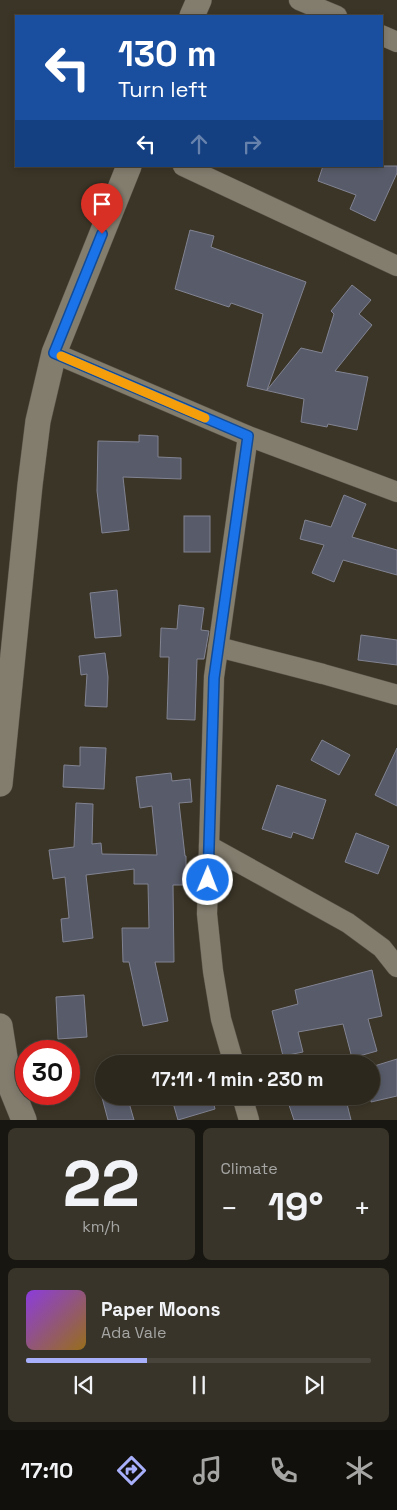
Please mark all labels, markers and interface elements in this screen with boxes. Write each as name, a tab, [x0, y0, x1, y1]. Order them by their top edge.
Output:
text: 130 m	[118, 32, 217, 76]
icon: left	[35, 35, 100, 100]
text: Turn left	[118, 75, 208, 103]
icon: left	[132, 130, 160, 158]
icon: ahead	[185, 130, 213, 158]
icon: right	[238, 130, 266, 158]
pin	[81, 183, 123, 234]
icon: arrive	[88, 190, 116, 218]
position arrow	[181, 853, 233, 905]
speed limit sign: 30	[15, 1040, 80, 1105]
text: 17:11 · 1 min · 230 m	[151, 1067, 324, 1092]
text: 22	[63, 1142, 140, 1225]
text: Climate	[221, 1158, 278, 1179]
text: 19°	[268, 1183, 324, 1231]
text: −	[221, 1190, 238, 1226]
text: +	[354, 1190, 371, 1226]
text: km/h	[82, 1216, 120, 1237]
text: Paper Moons	[101, 1297, 220, 1322]
text: Ada Vale	[101, 1322, 166, 1343]
icon: previous	[70, 1371, 98, 1399]
icon: pause	[185, 1371, 213, 1399]
icon: next	[300, 1371, 328, 1399]
icon: directions	[114, 1453, 149, 1488]
icon: music	[190, 1453, 225, 1488]
icon: phone	[266, 1453, 301, 1488]
icon: climate	[342, 1453, 377, 1488]
text: 17:10	[20, 1456, 73, 1484]

